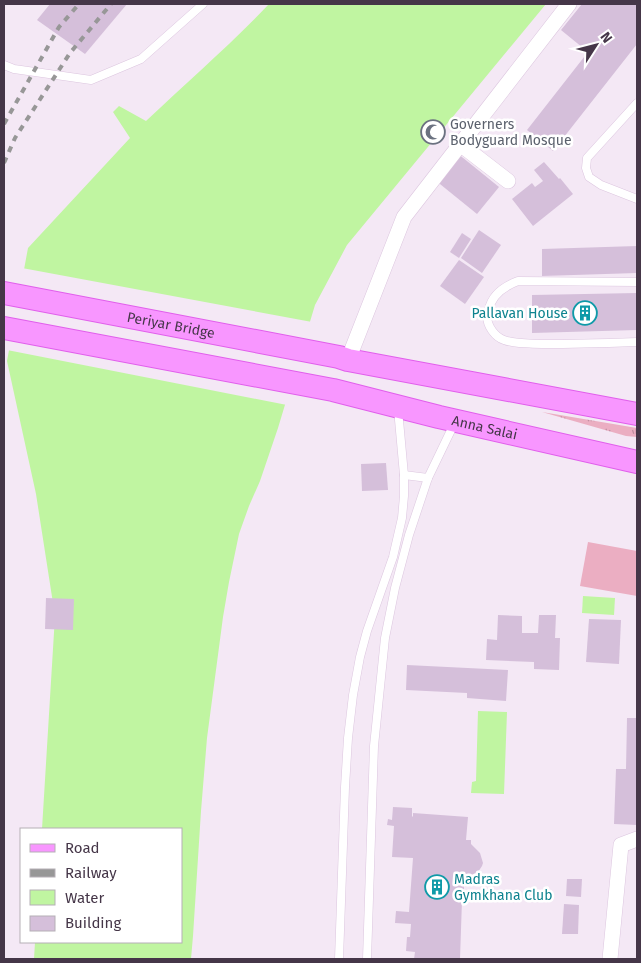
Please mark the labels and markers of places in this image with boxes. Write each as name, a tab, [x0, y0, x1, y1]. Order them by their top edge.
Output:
place label: Governers Bodyguard Mosque	[450, 116, 572, 149]
mosque icon: Governers Bodyguard Mosque	[420, 119, 446, 145]
building icon: Pallavan House	[572, 300, 598, 326]
place label: Pallavan House	[471, 305, 568, 322]
place label: Madras Gymkhana Club	[454, 871, 553, 904]
building icon: Madras Gymkhana Club	[424, 874, 450, 900]

